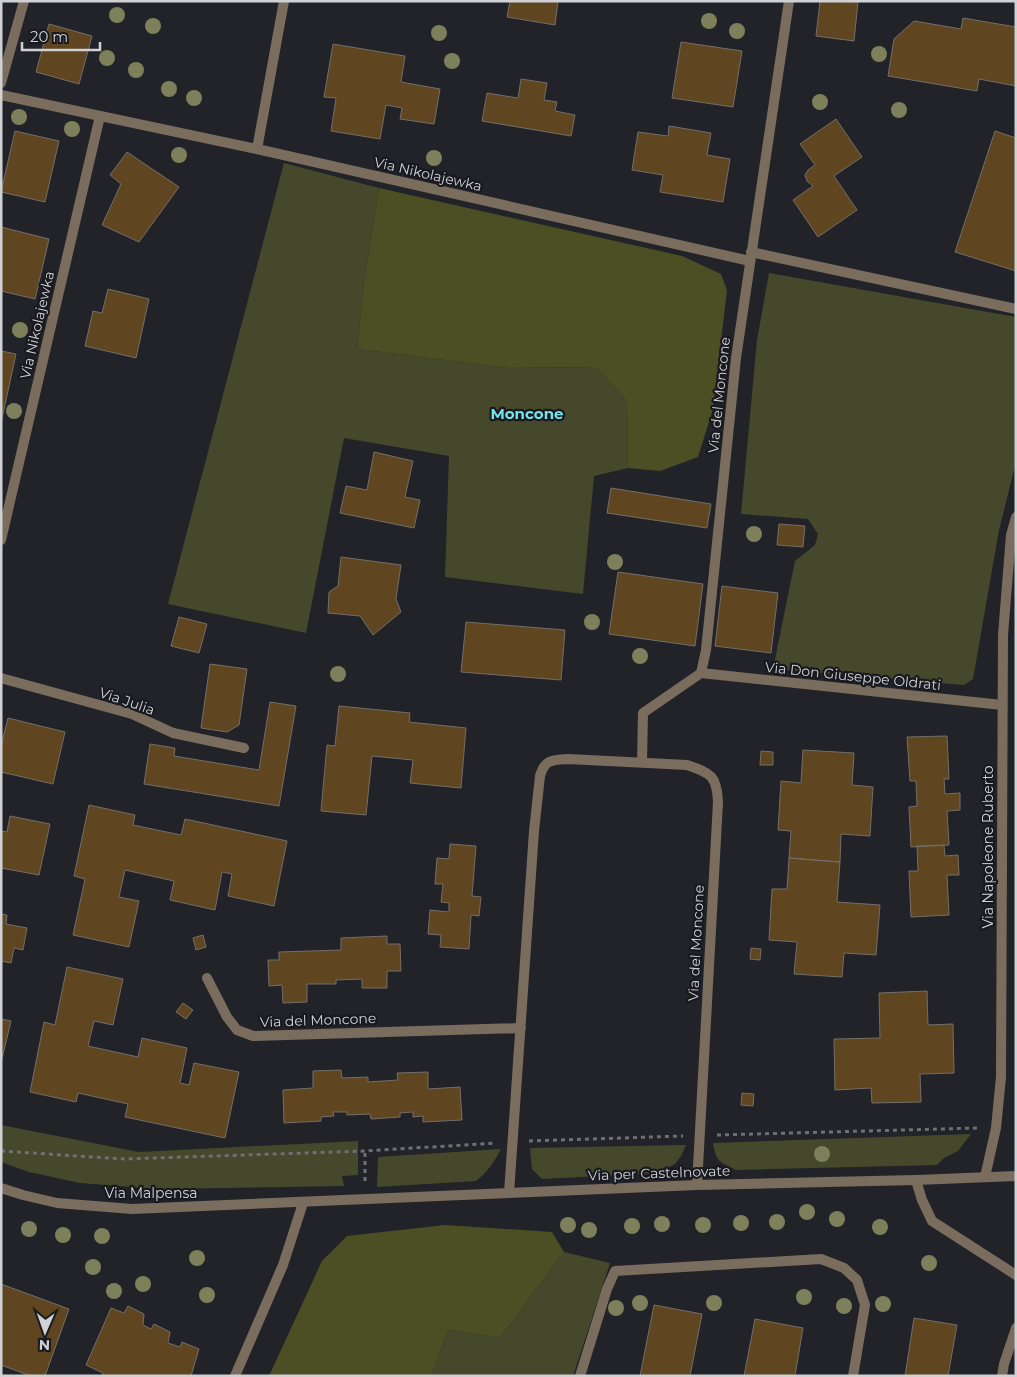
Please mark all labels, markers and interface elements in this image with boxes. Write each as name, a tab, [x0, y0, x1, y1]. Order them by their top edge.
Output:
scale bar	[22, 20, 100, 52]
text: 20 m	[30, 27, 68, 46]
street label: Via Nikolajewka	[372, 153, 484, 195]
street label: Via Nikolajewka	[16, 269, 58, 381]
street label: Via del Moncone	[704, 336, 734, 454]
district label: Moncone	[490, 404, 564, 423]
street label: Via Don Giuseppe Oldrati	[764, 658, 942, 694]
street label: Via Julia	[97, 683, 157, 719]
street label: Via Napoleone Ruberto	[979, 765, 997, 929]
street label: Via del Moncone	[684, 884, 708, 1002]
street label: Via del Moncone	[259, 1009, 377, 1031]
street label: Via per Castelnovate	[587, 1162, 731, 1184]
street label: Via Malpensa	[104, 1184, 198, 1202]
north arrow	[20, 1307, 70, 1357]
text: N	[39, 1336, 51, 1354]

